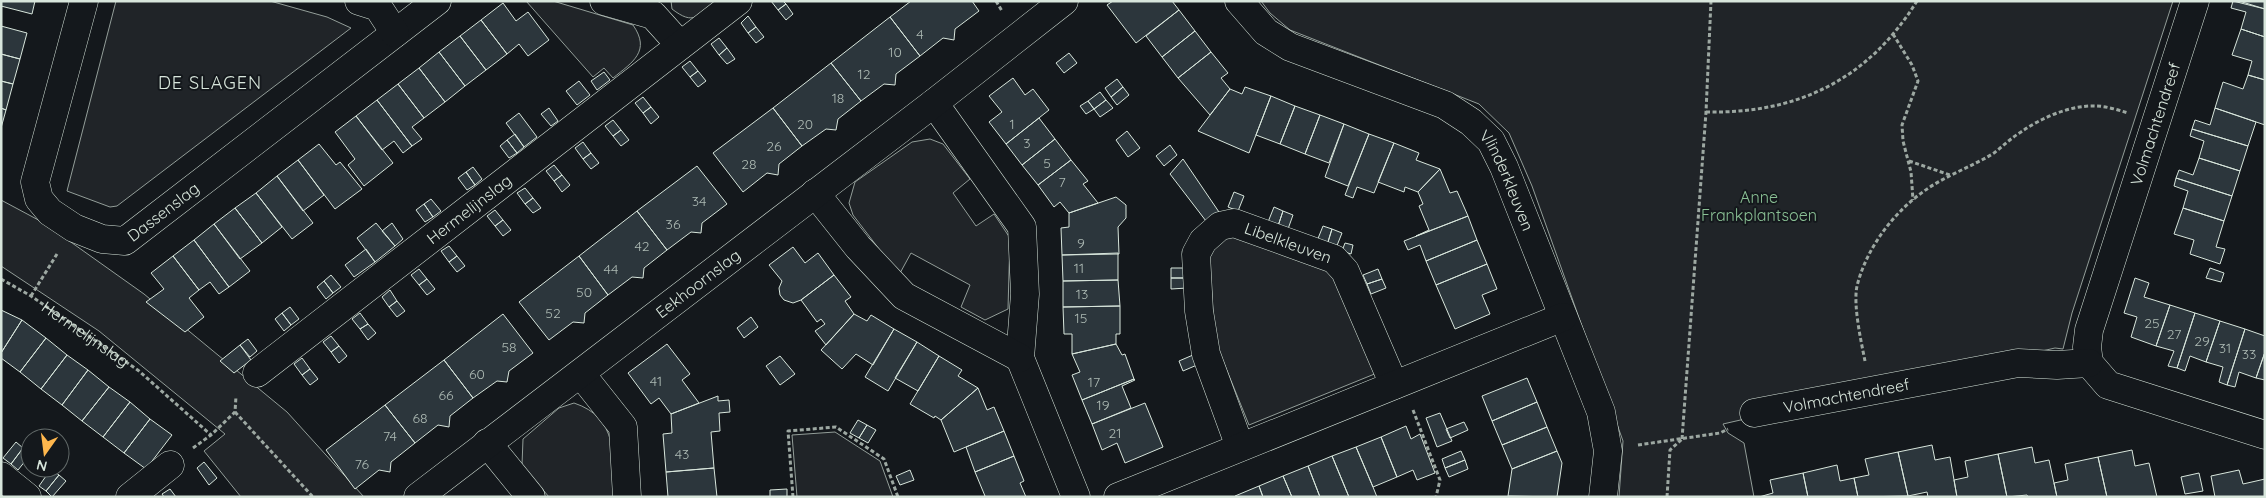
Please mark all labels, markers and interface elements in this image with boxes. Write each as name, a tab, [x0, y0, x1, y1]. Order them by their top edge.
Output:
house number: 4	[916, 25, 924, 43]
house number: 10	[888, 43, 902, 61]
street label: Volmachtendreef	[2126, 60, 2184, 188]
house number: 12	[858, 65, 871, 83]
district label: DE SLAGEN	[158, 71, 262, 94]
house number: 18	[832, 89, 844, 107]
house number: 20	[797, 115, 813, 133]
house number: 1	[1009, 115, 1015, 133]
street label: Vlinderkleuven	[1475, 126, 1538, 234]
house number: 3	[1023, 134, 1031, 152]
house number: 26	[766, 137, 782, 155]
house number: 5	[1043, 154, 1051, 172]
house number: 28	[741, 155, 757, 173]
street label: Hermelijnslag	[423, 170, 515, 248]
house number: 7	[1058, 173, 1066, 191]
street label: Dassenslag	[123, 178, 203, 246]
park label: Anne Frankplantsoen	[1701, 187, 1817, 225]
house number: 34	[692, 192, 706, 210]
house number: 36	[666, 215, 681, 233]
street label: Libelkleuven	[1242, 218, 1334, 267]
house number: 9	[1077, 234, 1085, 252]
house number: 42	[634, 237, 650, 255]
street label: Eekhoornslag	[651, 245, 744, 322]
house number: 11	[1074, 259, 1084, 277]
house number: 44	[604, 260, 618, 278]
house number: 50	[576, 283, 592, 301]
house number: 13	[1076, 285, 1088, 303]
street label: Hermelijnslag	[38, 297, 133, 371]
house number: 52	[545, 304, 561, 322]
house number: 15	[1075, 309, 1087, 327]
house number: 25	[2144, 314, 2160, 332]
house number: 27	[2167, 325, 2181, 343]
house number: 29	[2194, 332, 2210, 350]
house number: 58	[501, 338, 517, 356]
house number: 31	[2219, 339, 2231, 357]
house number: 33	[2242, 345, 2256, 363]
house number: 60	[469, 365, 485, 383]
house number: 41	[650, 372, 662, 390]
house number: 17	[1088, 373, 1100, 391]
street label: Volmachtendreef	[1781, 374, 1912, 417]
house number: 66	[438, 386, 454, 404]
house number: 19	[1097, 396, 1110, 414]
house number: 68	[412, 409, 428, 427]
house number: 21	[1109, 424, 1121, 442]
house number: 74	[383, 427, 397, 445]
north arrow	[20, 428, 70, 478]
house number: 43	[675, 445, 689, 463]
house number: 76	[355, 455, 370, 473]
text: N	[35, 456, 49, 476]

